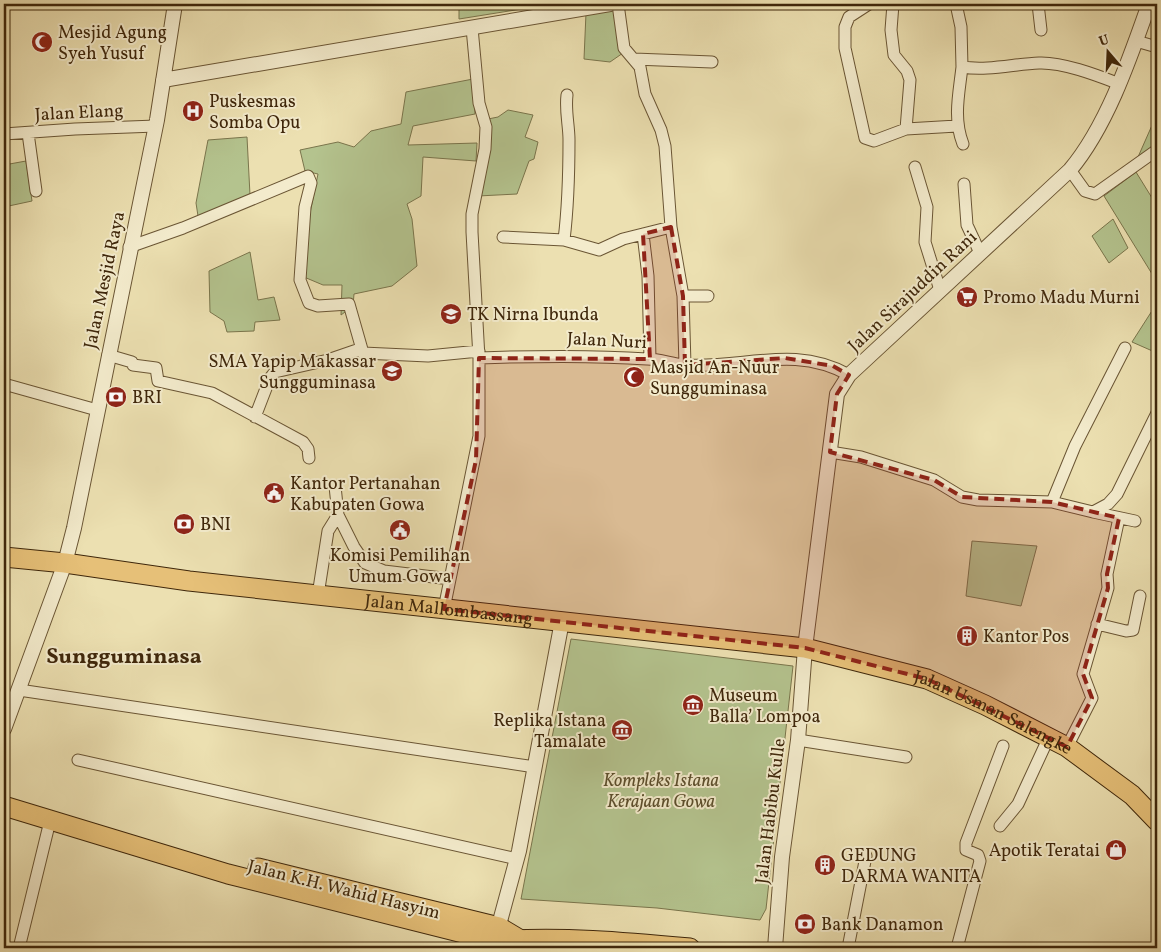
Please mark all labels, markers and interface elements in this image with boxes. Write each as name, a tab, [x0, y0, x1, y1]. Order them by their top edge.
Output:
place label: Mesjid Agung Syeh Yusuf	[58, 21, 167, 67]
north arrow	[1084, 28, 1134, 78]
mosque icon: Mesjid Agung Syeh Yusuf	[30, 30, 54, 54]
text: U	[1097, 30, 1112, 52]
place label: Puskesmas Somba Opu	[209, 90, 300, 136]
street label: Jalan Elang	[34, 99, 124, 128]
hospital icon: Puskesmas Somba Opu	[181, 99, 205, 123]
street label: Jalan Mesjid Raya	[79, 209, 132, 351]
street label: Jalan Sirajuddin Rani	[843, 226, 983, 359]
supermarket icon: Promo Madu Murni	[955, 285, 979, 309]
place label: Promo Madu Murni	[983, 286, 1140, 311]
school or university icon: TK Nirna Ibunda	[439, 302, 463, 326]
place label: TK Nirna Ibunda	[467, 303, 599, 328]
street label: Jalan Nuri	[566, 327, 648, 356]
place label: SMA Yapip Makassar Sungguminasa	[208, 350, 376, 396]
place label: Masjid An-Nuur Sungguminasa	[650, 356, 780, 402]
school or university icon: SMA Yapip Makassar Sungguminasa	[380, 359, 404, 383]
mosque icon: Masjid An-Nuur Sungguminasa	[622, 365, 646, 389]
bank icon: BRI	[104, 385, 128, 409]
place label: BRI	[132, 386, 162, 411]
place label: Kantor Pertanahan Kabupaten Gowa	[290, 472, 441, 518]
public building icon: Kantor Pertanahan Kabupaten Gowa	[262, 481, 286, 505]
bank icon: BNI	[172, 512, 196, 536]
place label: BNI	[200, 513, 231, 538]
public building icon: Komisi Pemilihan Umum Gowa	[388, 518, 412, 542]
place label: Komisi Pemilihan Umum Gowa	[330, 544, 470, 590]
street label: Jalan Mallombassang	[363, 589, 534, 632]
building icon: Kantor Pos	[955, 624, 979, 648]
place label: Kantor Pos	[983, 625, 1069, 650]
district label: Sungguminasa	[46, 642, 202, 673]
street label: Jalan Usman Salengke	[911, 665, 1078, 761]
place label: Museum Ballaʼ Lompoa	[709, 684, 820, 730]
museum icon: Museum Ballaʼ Lompoa	[681, 693, 705, 717]
place label: Replika Istana Tamalate	[493, 709, 606, 755]
museum icon: Replika Istana Tamalate	[610, 718, 634, 742]
street label: Jalan Habibu Kulle	[750, 737, 793, 885]
park label: Kompleks Istana Kerajaan Gowa	[603, 769, 719, 815]
shop icon: Apotik Teratai	[1104, 838, 1128, 862]
place label: Apotik Teratai	[989, 839, 1100, 864]
place label: GEDUNG DARMA WANITA	[841, 844, 982, 890]
building icon: GEDUNG DARMA WANITA	[813, 853, 837, 877]
street label: Jalan K.H. Wahid Hasyim	[245, 854, 443, 926]
bank icon: Bank Danamon	[793, 912, 817, 936]
place label: Bank Danamon	[821, 913, 944, 938]

